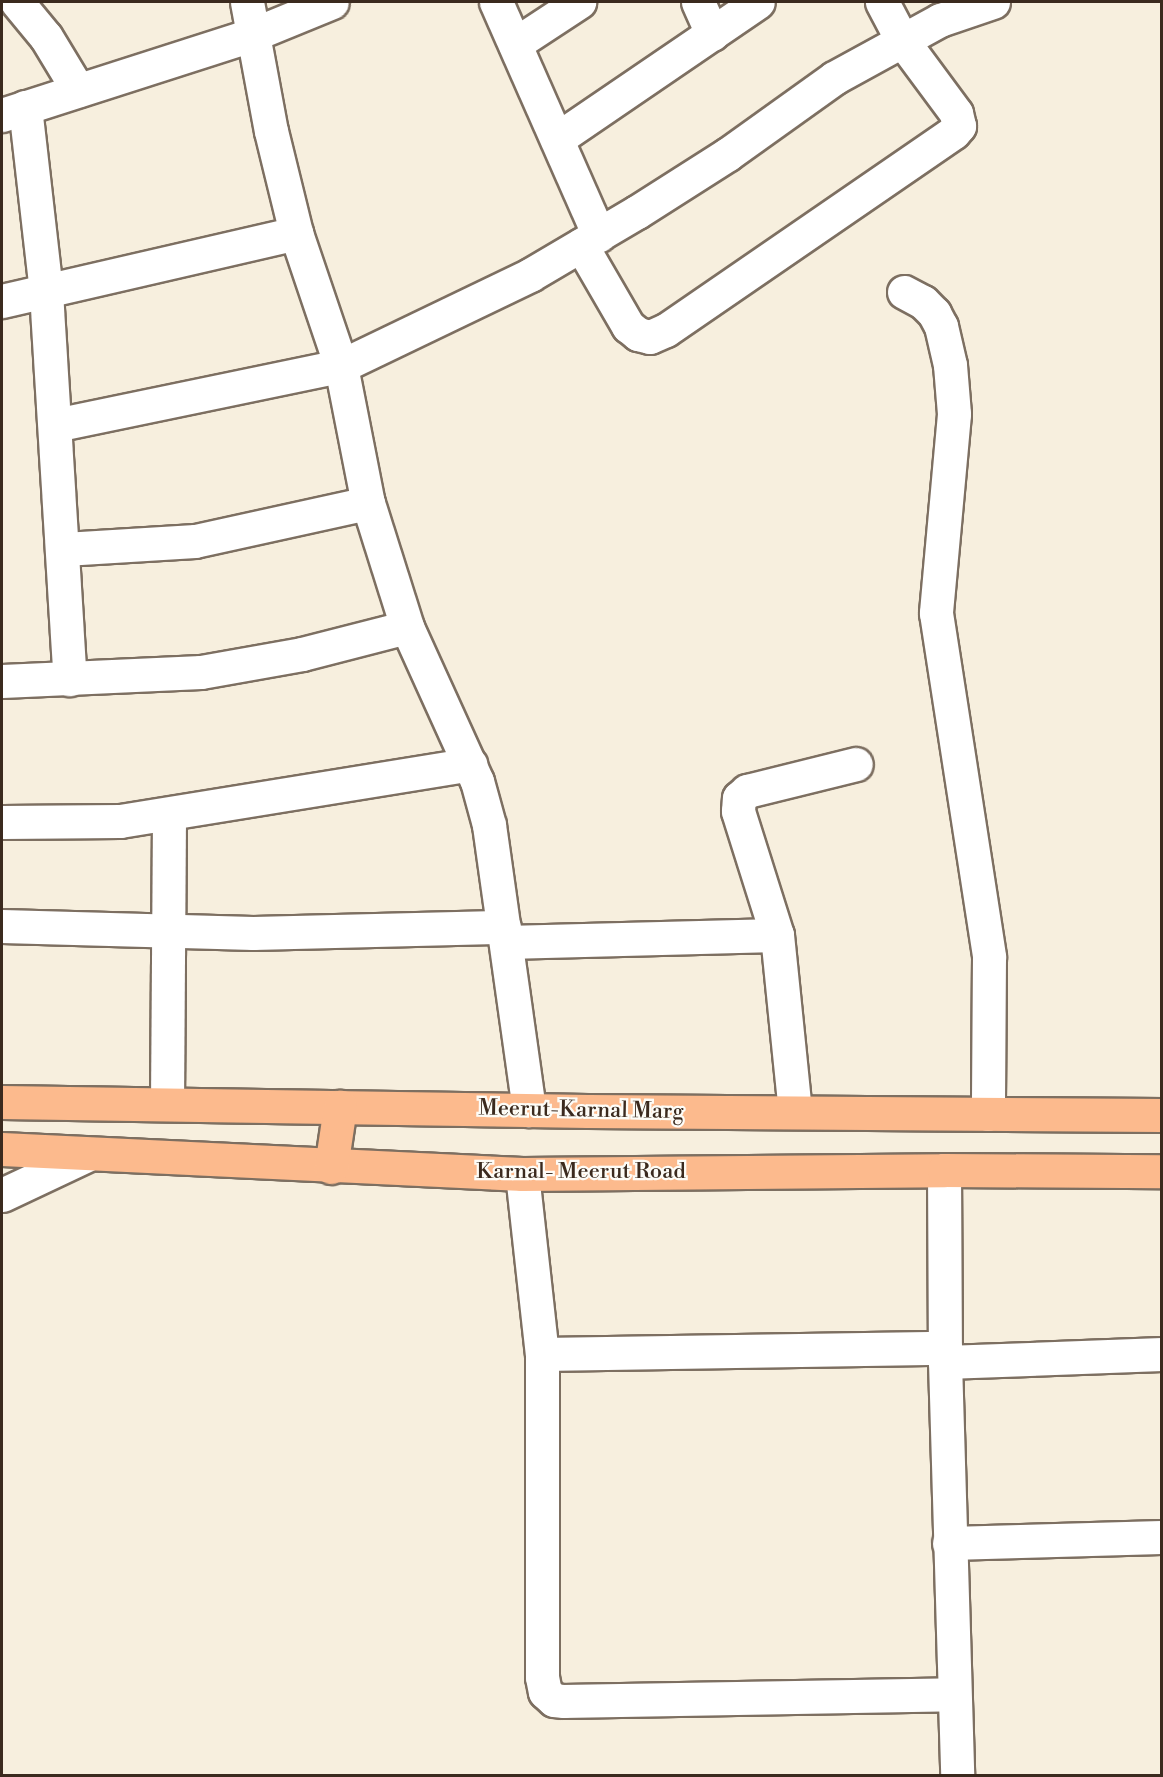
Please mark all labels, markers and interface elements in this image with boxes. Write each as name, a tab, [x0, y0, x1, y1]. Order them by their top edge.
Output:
street label: Meerut-Karnal Marg	[478, 1095, 684, 1125]
street label: Karnal- Meerut Road	[476, 1159, 686, 1185]

